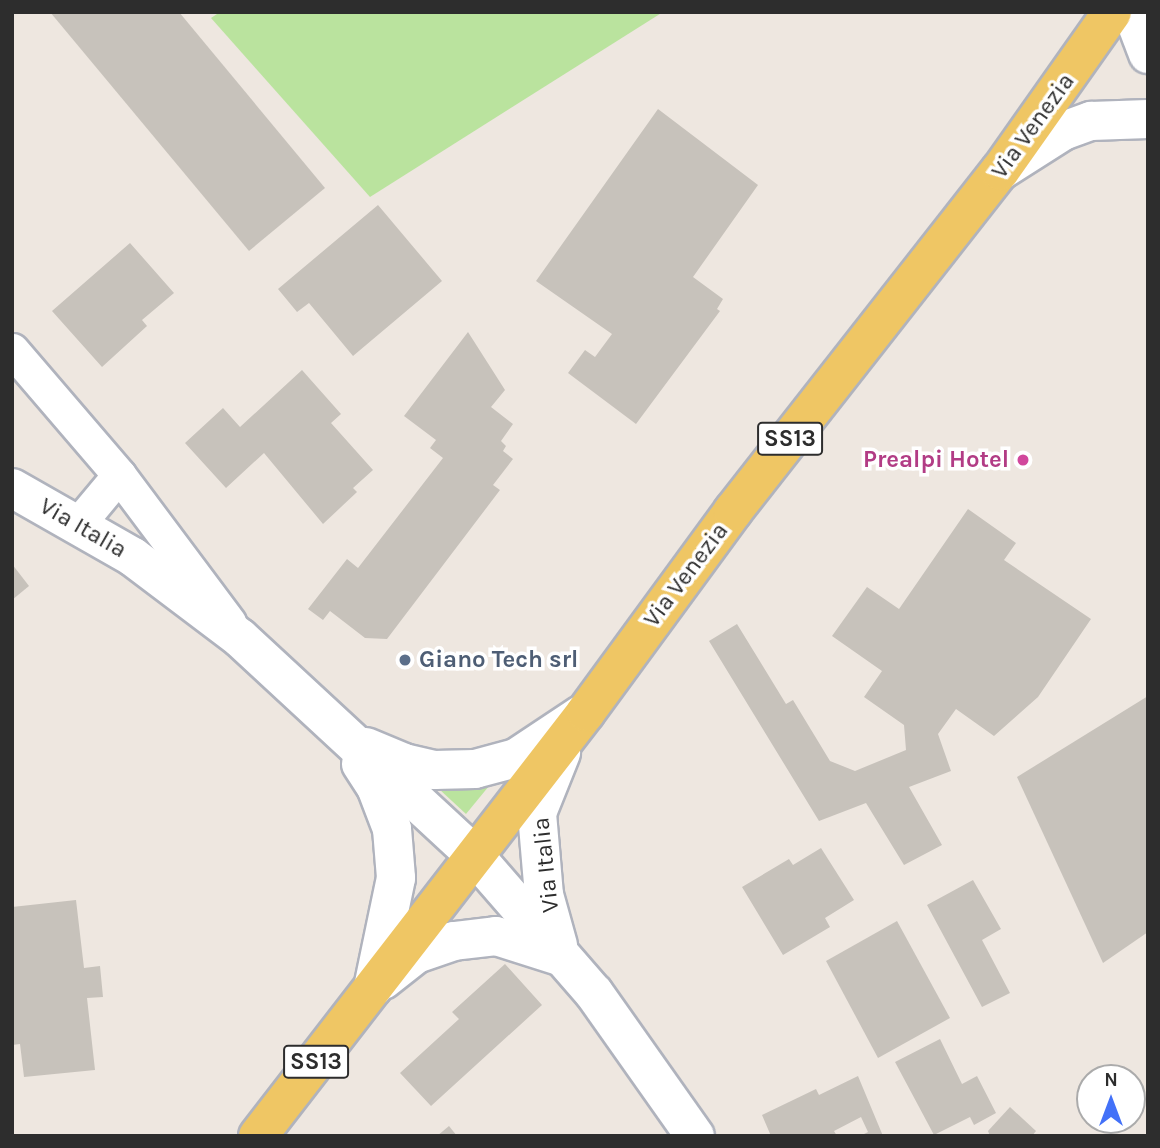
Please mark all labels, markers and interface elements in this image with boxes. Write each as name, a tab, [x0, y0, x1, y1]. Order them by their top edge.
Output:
street label: Via Venezia	[985, 68, 1081, 184]
road number: SS13	[757, 420, 823, 458]
place label: Prealpi Hotel	[863, 446, 1009, 474]
marker: Prealpi Hotel	[1015, 452, 1031, 468]
street label: Via Italia	[34, 492, 132, 564]
street label: Via Venezia	[637, 517, 735, 633]
place label: Giano Tech srl	[419, 646, 578, 674]
marker: Giano Tech srl	[397, 652, 413, 668]
street label: Via Italia	[527, 816, 565, 914]
road number: SS13	[283, 1042, 349, 1082]
north arrow	[1076, 1064, 1146, 1134]
text: N	[1104, 1069, 1118, 1091]

